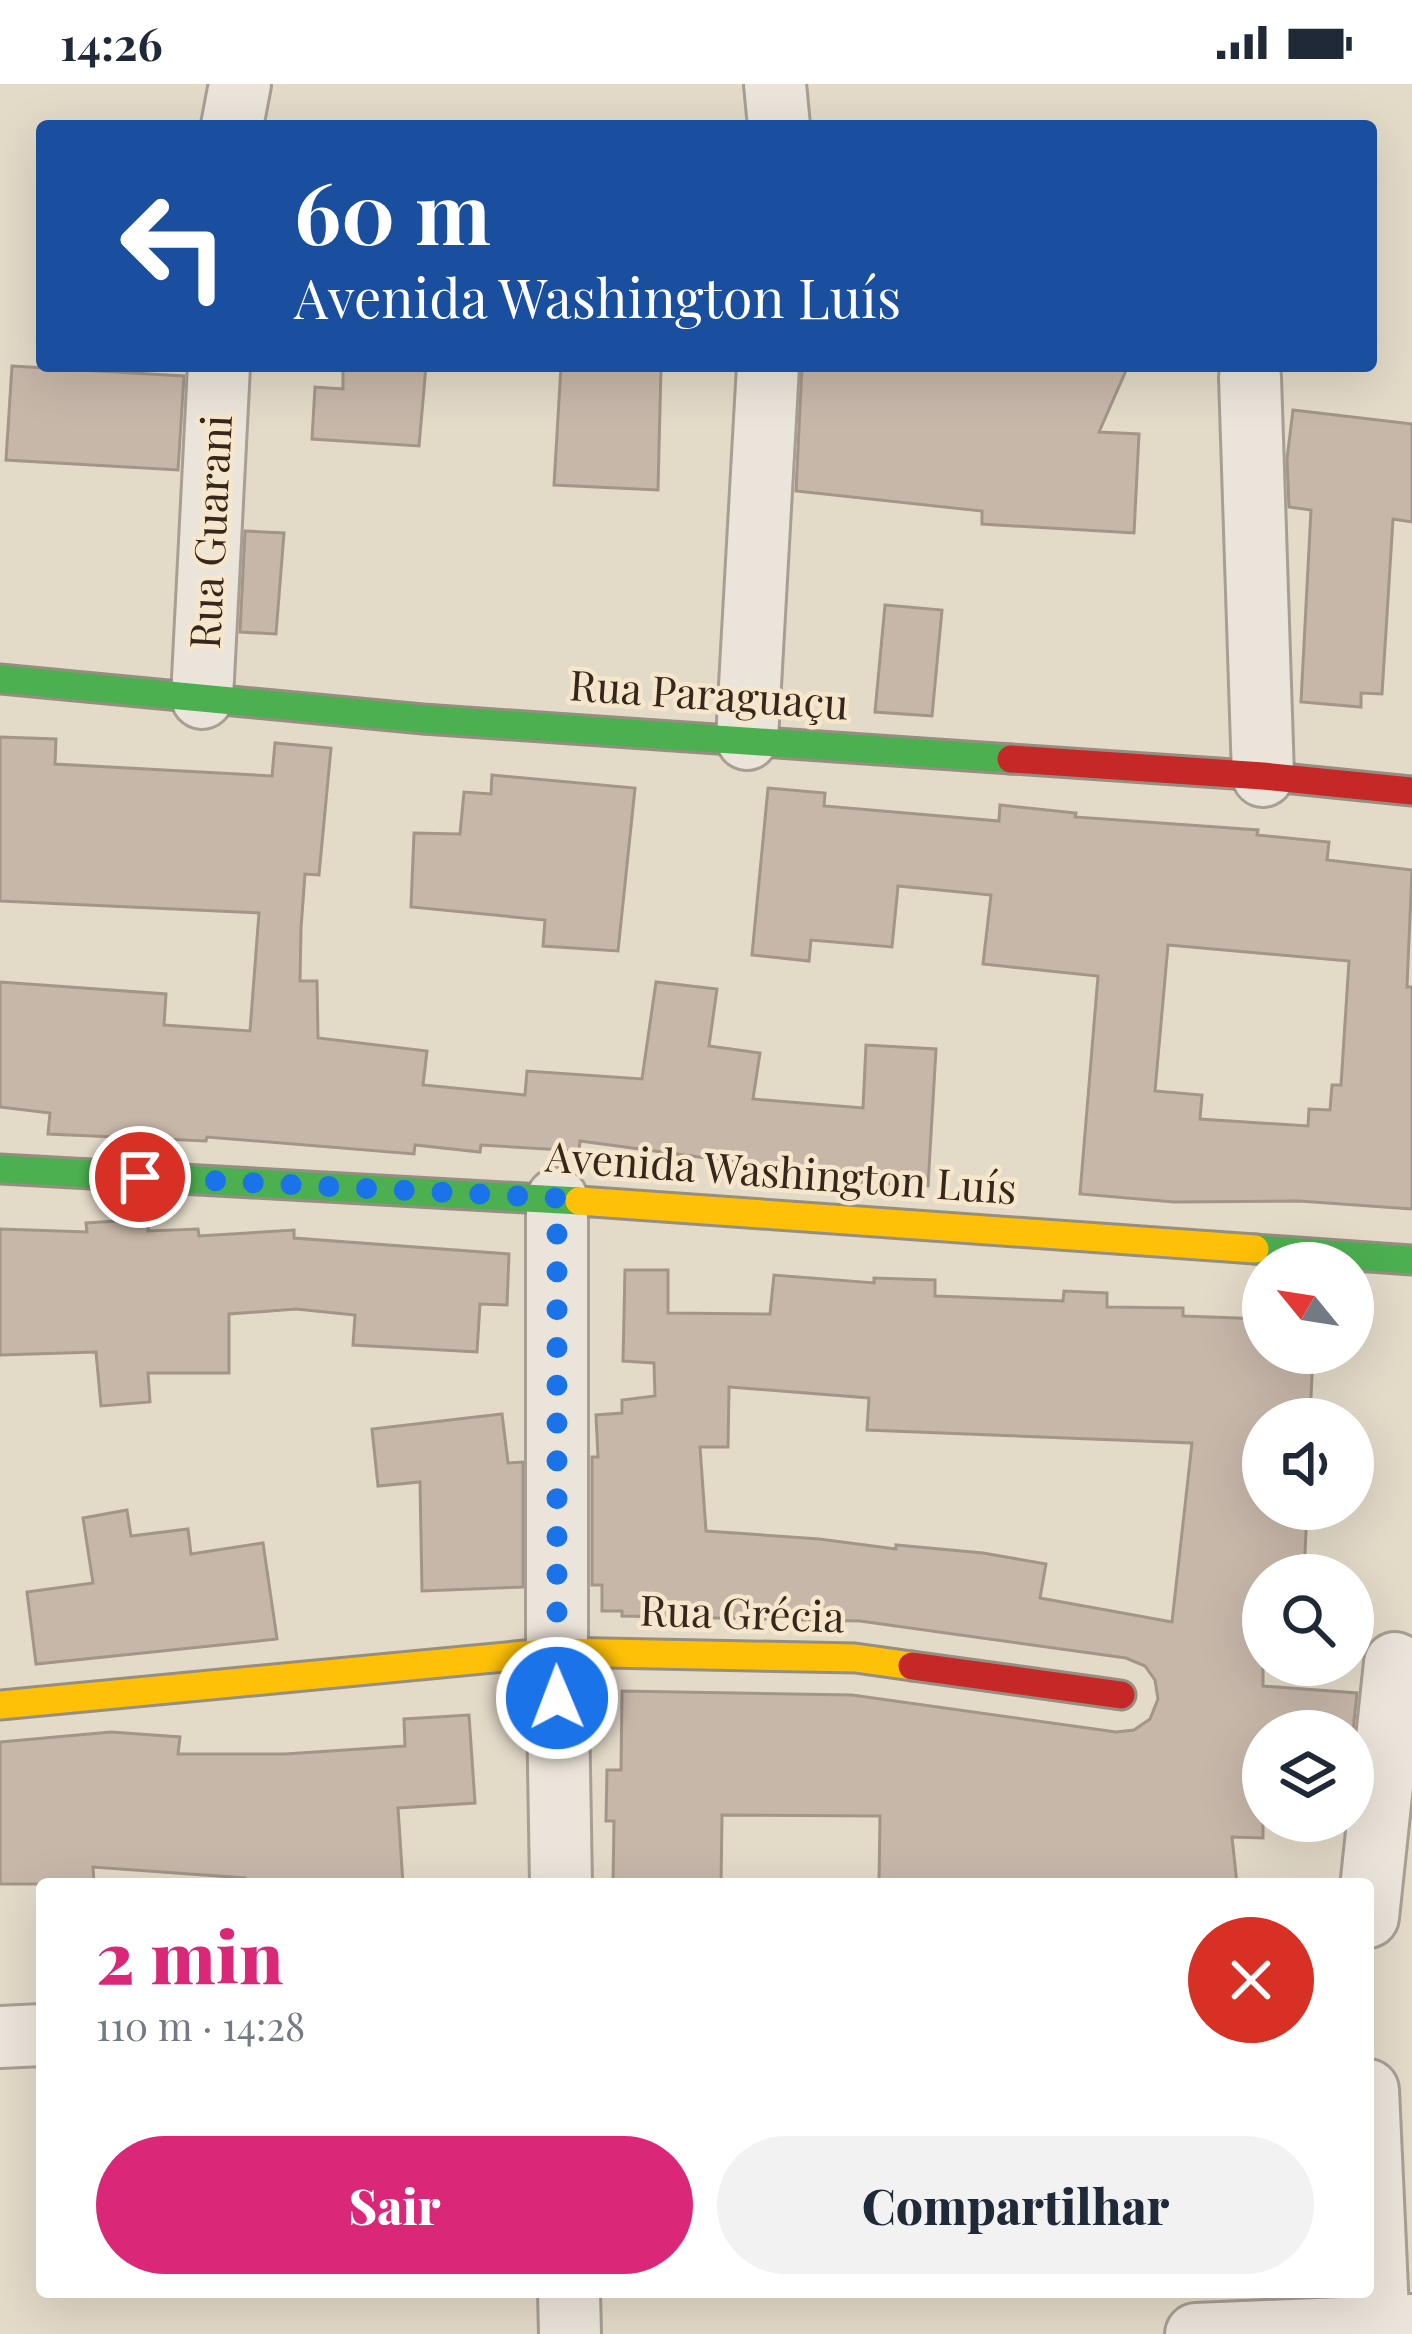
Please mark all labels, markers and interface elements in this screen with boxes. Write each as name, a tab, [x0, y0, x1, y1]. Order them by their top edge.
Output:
text: 14:26	[60, 12, 163, 72]
text: 60 m	[294, 154, 491, 266]
icon: left	[96, 168, 252, 324]
text: Avenida Washington Luís	[294, 261, 901, 333]
street label: Rua Guarani	[175, 413, 243, 650]
street label: Rua Paraguaçu	[568, 655, 851, 731]
pin	[89, 1126, 191, 1228]
street label: Avenida Washington Luís	[543, 1127, 1019, 1215]
icon: arrive	[107, 1144, 173, 1210]
north arrow	[1242, 1242, 1374, 1374]
map controls	[1242, 1242, 1374, 1842]
button: sound	[1242, 1398, 1374, 1530]
button: search	[1242, 1554, 1374, 1686]
street label: Rua Grécia	[639, 1580, 845, 1644]
position arrow	[494, 1635, 620, 1761]
button: layers	[1242, 1710, 1374, 1842]
text: 2 min	[96, 1906, 284, 2002]
button: close	[1188, 1917, 1314, 2043]
text: 110 m · 14:28	[96, 1999, 305, 2051]
button: Sair	[96, 2136, 693, 2274]
button: Compartilhar	[717, 2136, 1314, 2274]

